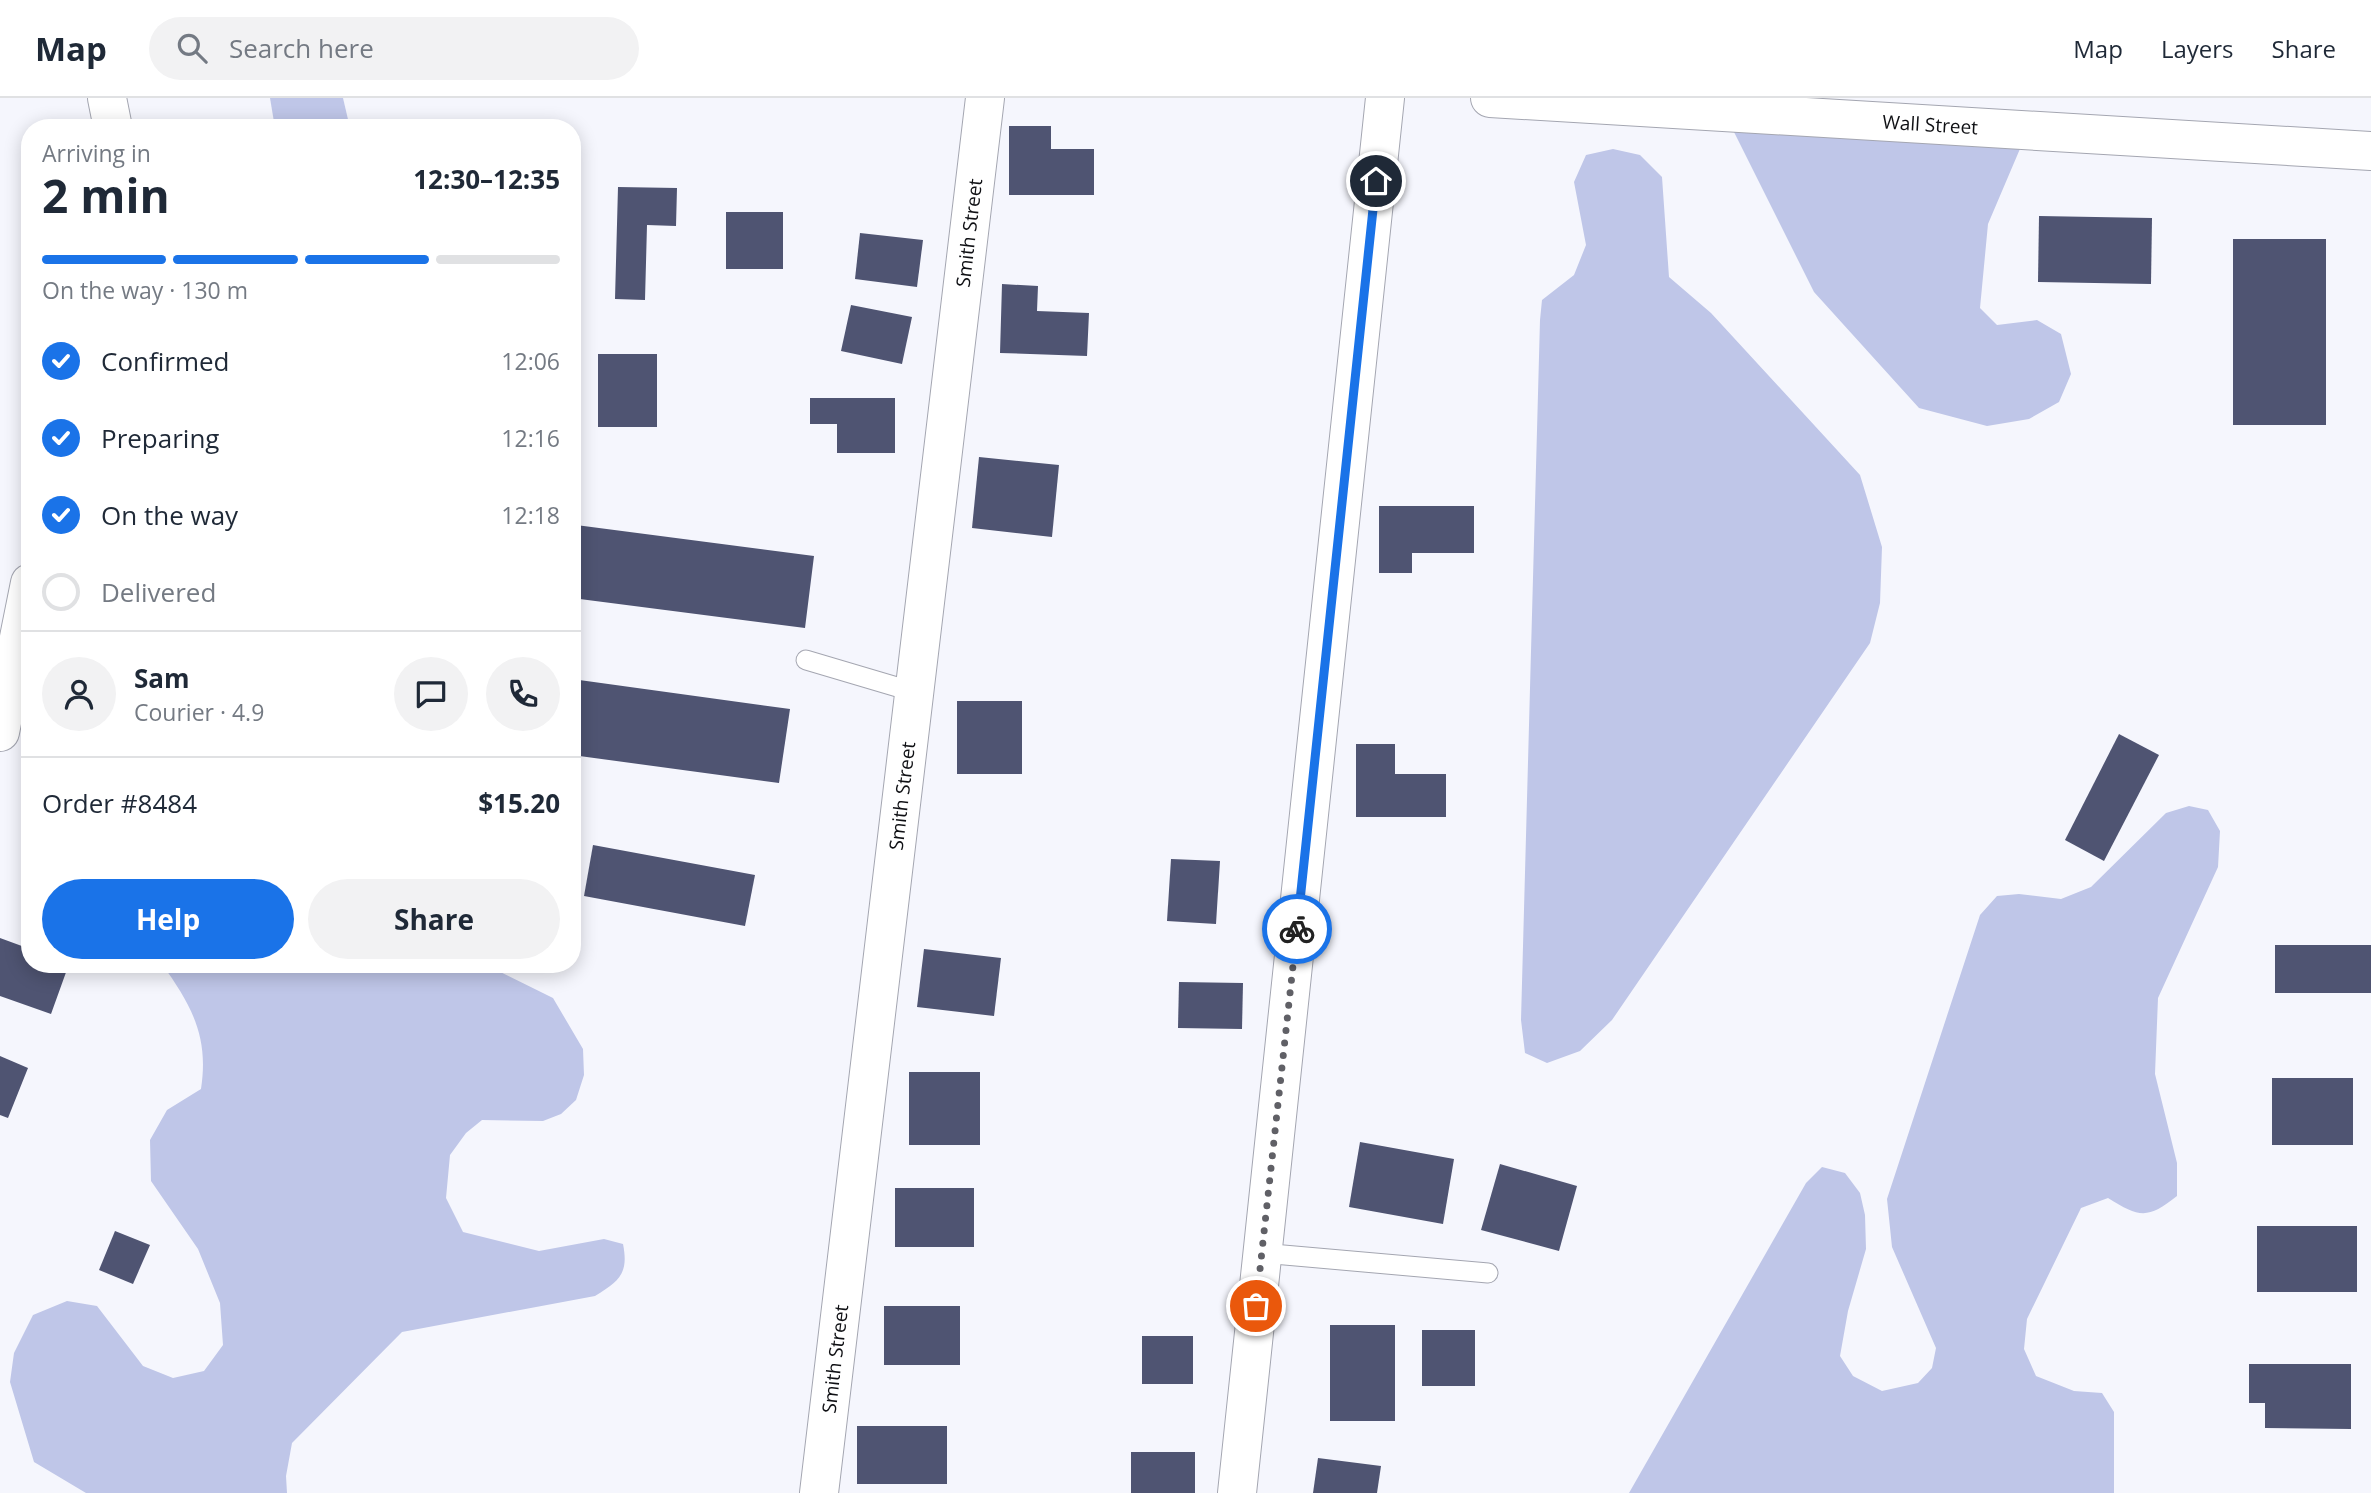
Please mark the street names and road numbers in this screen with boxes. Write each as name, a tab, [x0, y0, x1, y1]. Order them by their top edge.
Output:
street label: Wall Street	[1882, 109, 1979, 140]
street label: Smith Street	[950, 177, 988, 289]
street label: Smith Street	[883, 740, 921, 852]
street label: Smith Street	[816, 1303, 854, 1415]

